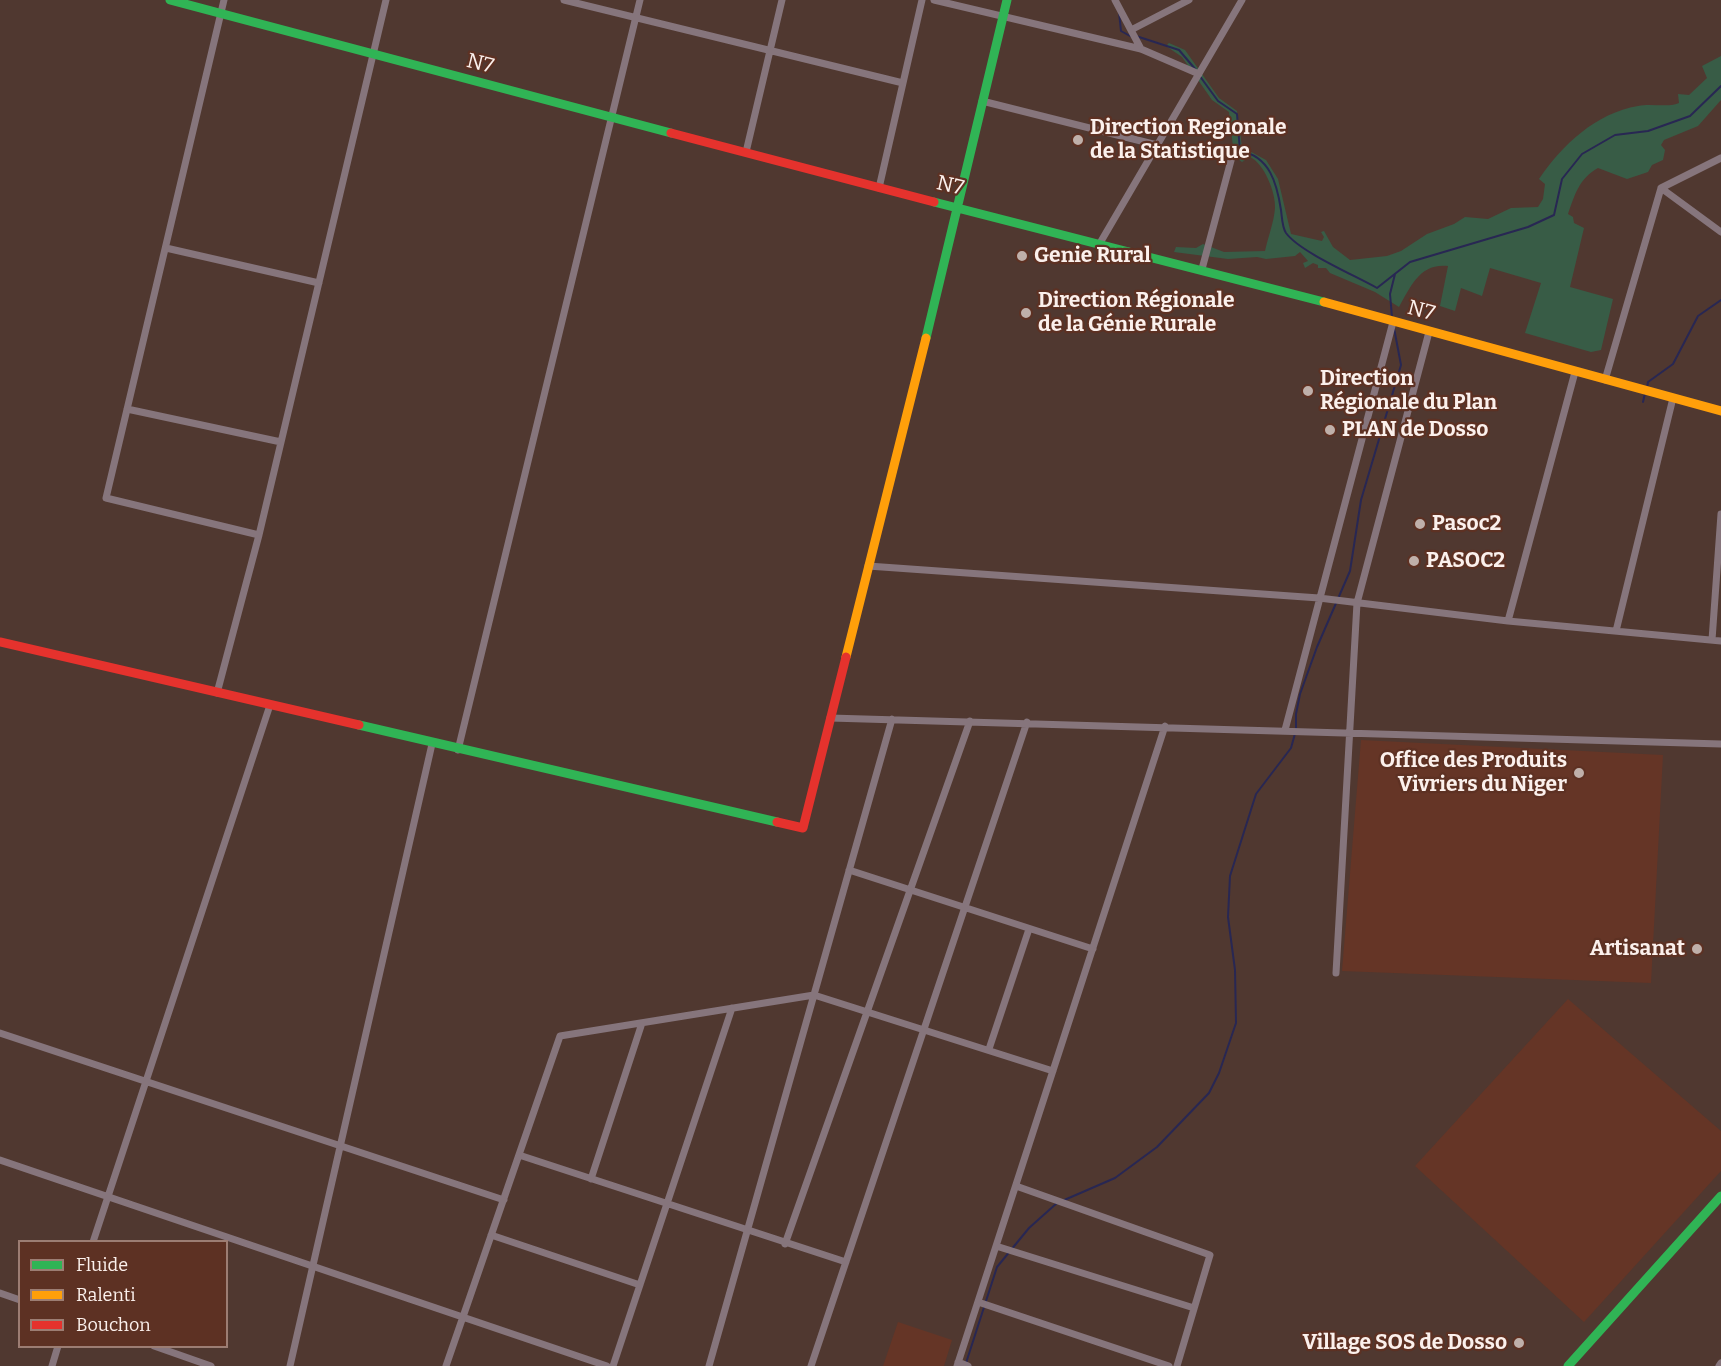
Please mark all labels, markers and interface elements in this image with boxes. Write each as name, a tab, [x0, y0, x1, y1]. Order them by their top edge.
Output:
street label: N7	[464, 48, 496, 80]
place label: Direction Regionale de la Statistique	[1090, 115, 1287, 165]
marker: Direction Regionale de la Statistique	[1071, 133, 1085, 147]
street label: N7	[934, 171, 966, 201]
place label: Genie Rural	[1034, 243, 1151, 269]
marker: Genie Rural	[1015, 249, 1029, 263]
place label: Direction Régionale de la Génie Rurale	[1038, 288, 1235, 338]
street label: N7	[1405, 295, 1437, 327]
marker: Direction Régionale de la Génie Rurale	[1019, 306, 1033, 320]
place label: Direction Régionale du Plan	[1320, 366, 1497, 416]
marker: Direction Régionale du Plan	[1301, 384, 1315, 398]
place label: PLAN de Dosso	[1342, 417, 1488, 443]
marker: PLAN de Dosso	[1323, 423, 1337, 437]
place label: Pasoc2	[1432, 511, 1501, 537]
marker: Pasoc2	[1413, 517, 1427, 531]
place label: PASOC2	[1426, 548, 1505, 574]
marker: PASOC2	[1407, 554, 1421, 568]
place label: Office des Produits Vivriers du Niger	[1380, 748, 1567, 798]
marker: Office des Produits Vivriers du Niger	[1572, 766, 1586, 780]
place label: Artisanat	[1590, 936, 1685, 962]
marker: Artisanat	[1690, 942, 1704, 956]
legend	[18, 1240, 228, 1348]
text: Fluide	[76, 1254, 128, 1276]
text: Ralenti	[76, 1284, 136, 1306]
text: Bouchon	[76, 1314, 151, 1336]
place label: Village SOS de Dosso	[1302, 1330, 1507, 1356]
marker: Village SOS de Dosso	[1512, 1336, 1526, 1350]

